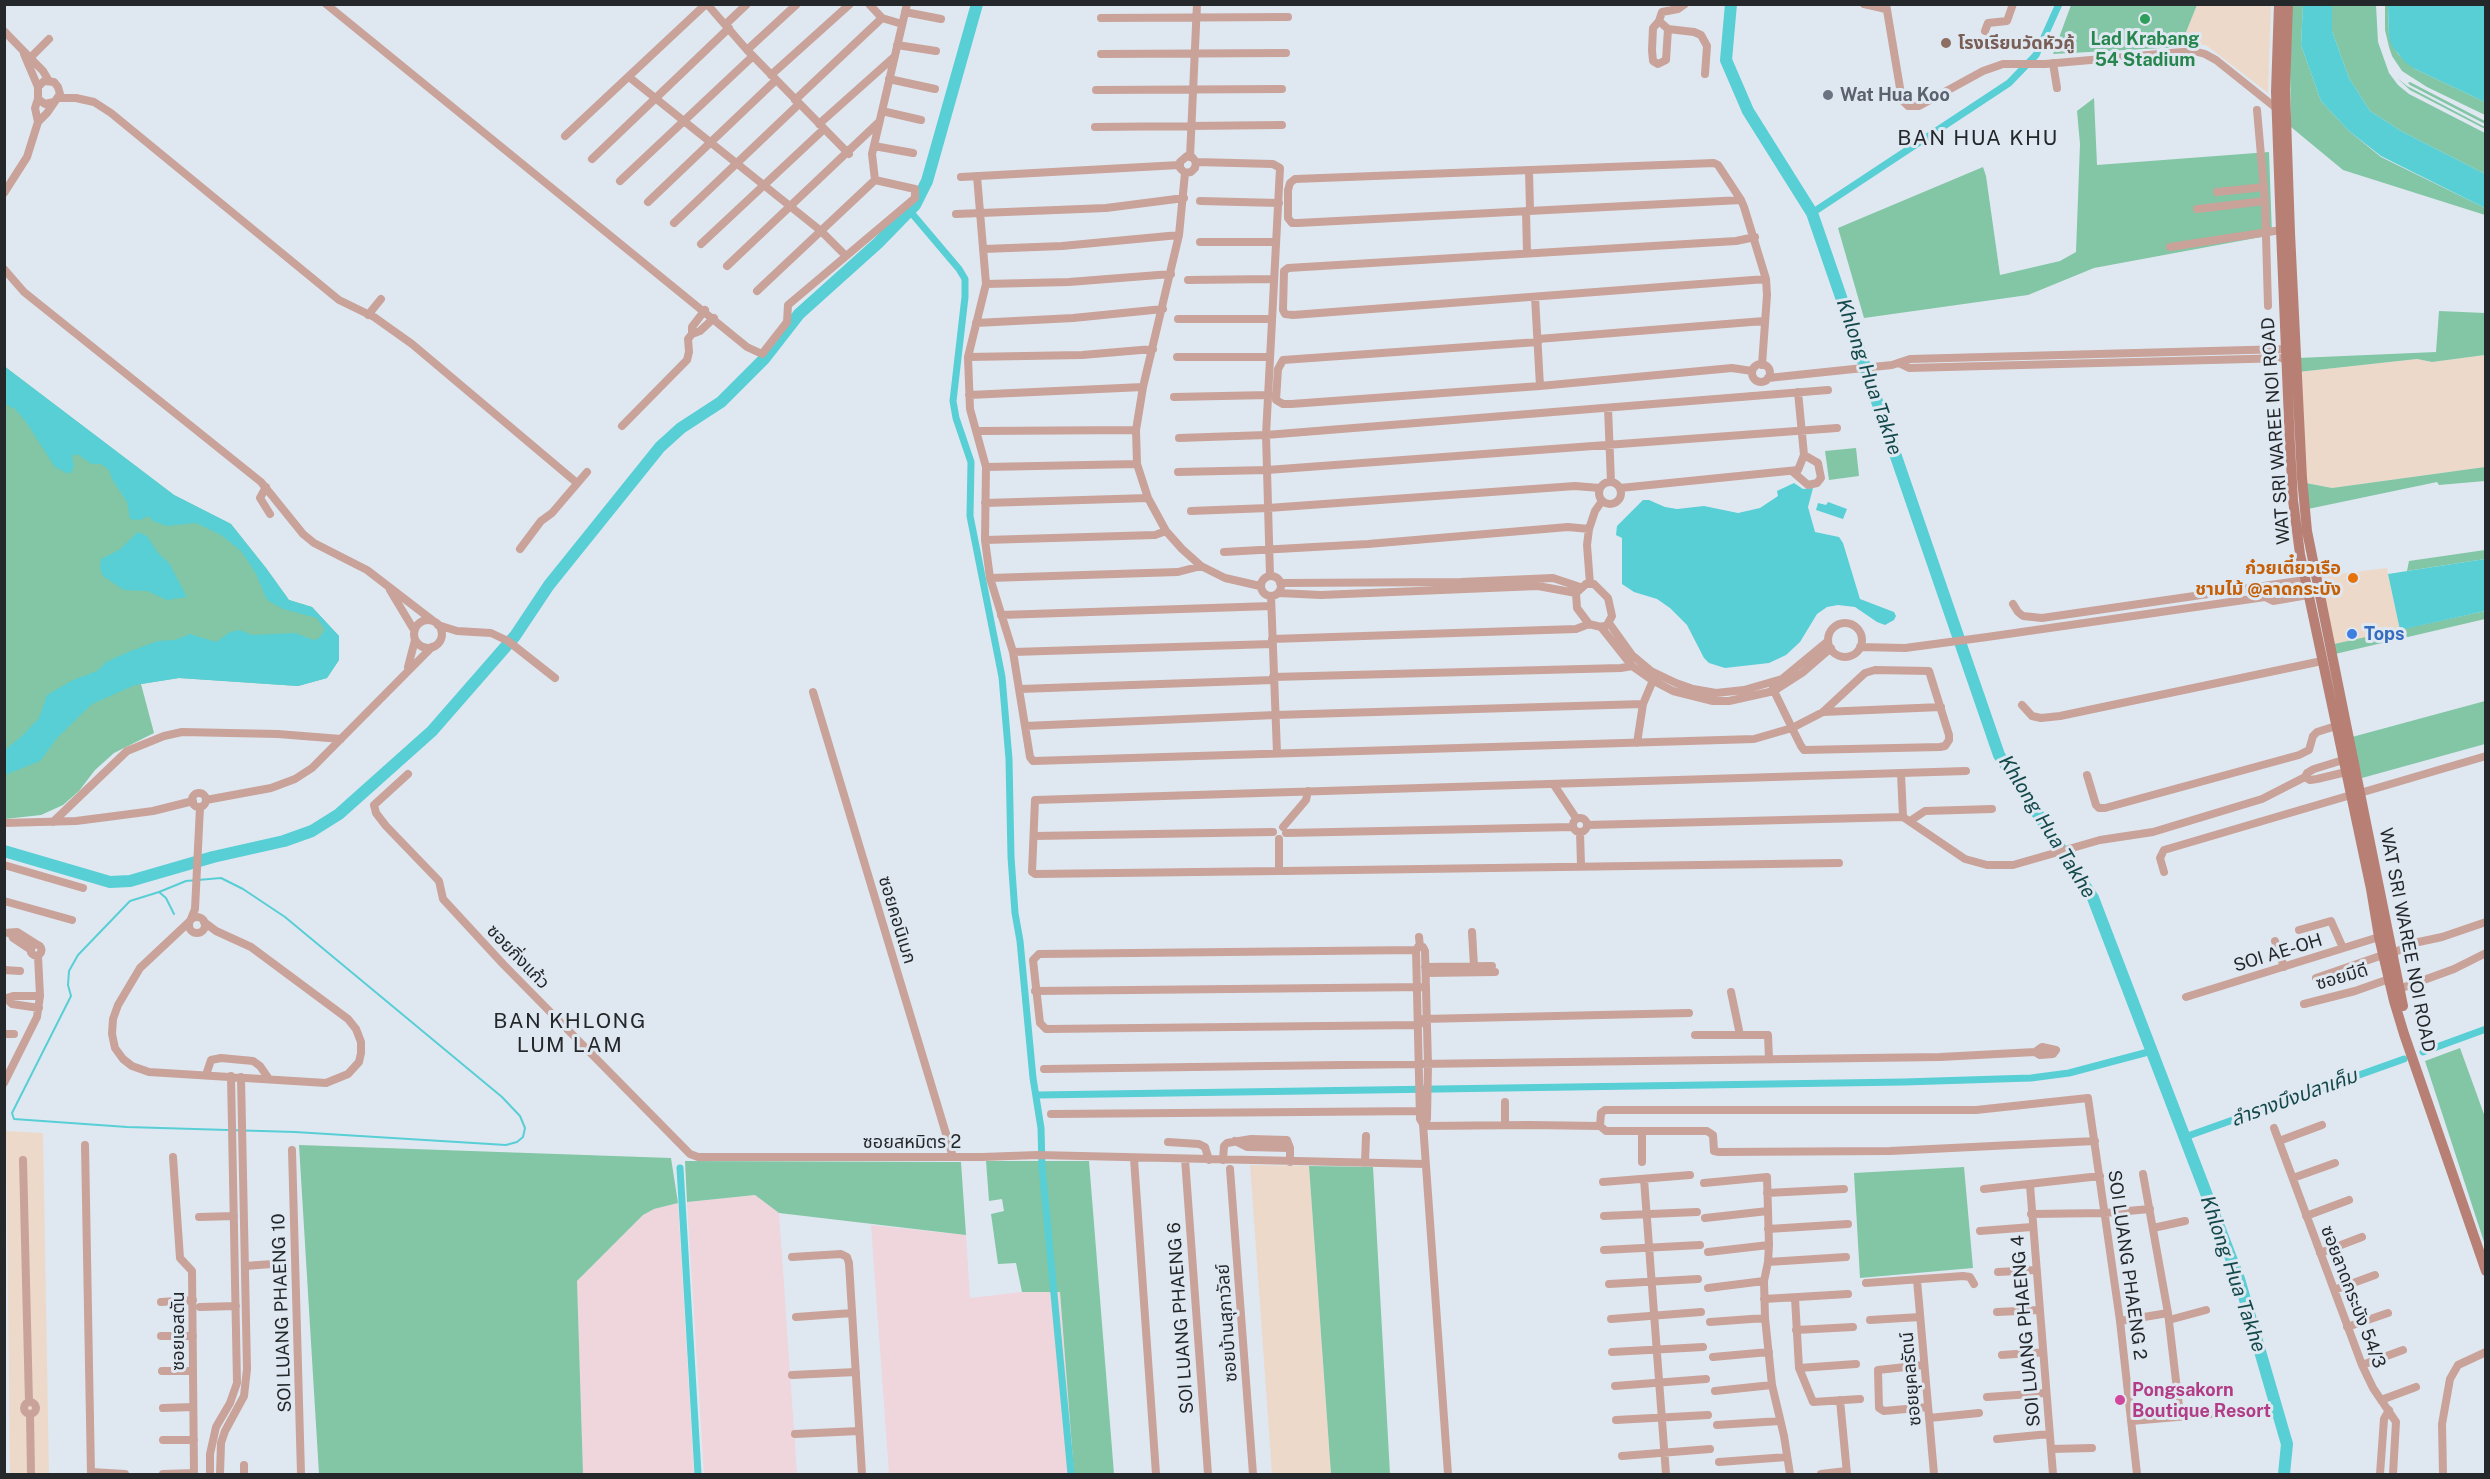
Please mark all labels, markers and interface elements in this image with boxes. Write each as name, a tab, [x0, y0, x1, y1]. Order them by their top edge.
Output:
marker: Lad Krabang 54 Stadium	[2138, 12, 2152, 26]
place label: Lad Krabang 54 Stadium	[2091, 28, 2199, 70]
place label: โรงเรียนวัดหัวคู้	[1958, 32, 2075, 54]
marker: โรงเรียนวัดหัวคู้	[1939, 36, 1953, 50]
place label: Wat Hua Koo	[1840, 84, 1950, 106]
marker: Wat Hua Koo	[1821, 88, 1835, 102]
district label: BAN HUA KHU	[1897, 126, 2059, 152]
water label: Khlong Hua Takhe	[1831, 296, 1907, 458]
street label: WAT SRI WAREE NOI ROAD	[2257, 317, 2295, 545]
place label: ก๋วยเตี๋ยวเรือ ชามไม้ @ลาดกระบัง	[2195, 557, 2341, 600]
marker: ก๋วยเตี๋ยวเรือ ชามไม้ @ลาดกระบัง	[2346, 571, 2360, 585]
place label: Tops	[2364, 623, 2404, 645]
marker: Tops	[2345, 627, 2359, 641]
water label: Khlong Hua Takhe	[1993, 751, 2101, 903]
street label: WAT SRI WAREE NOI ROAD	[2375, 826, 2439, 1054]
street label: ซอยคอนิเมก	[873, 874, 921, 966]
street label: ซอยกิ่งแก้ว	[482, 920, 554, 994]
street label: SOI AE-OH	[2231, 929, 2325, 977]
street label: ซอยมีดี	[2313, 959, 2371, 995]
district label: BAN KHLONG LUM LAM	[493, 1009, 647, 1059]
water label: ลำรางบึงปลาเค็ม	[2227, 1064, 2361, 1132]
street label: ซอยสหมิตร 2	[863, 1131, 961, 1153]
street label: SOI LUANG PHAENG 2	[2103, 1169, 2151, 1361]
water label: Khlong Hua Takhe	[2195, 1193, 2271, 1355]
street label: SOI LUANG PHAENG 10	[268, 1213, 296, 1413]
street label: SOI LUANG PHAENG 6	[1164, 1221, 1198, 1415]
street label: ซอยลาดกระบัง 54/3	[2316, 1223, 2390, 1371]
street label: SOI LUANG PHAENG 4	[2007, 1234, 2045, 1428]
street label: ซอยบ้านสุภาวัลย์	[1212, 1263, 1242, 1383]
street label: ซอยเอสตัน	[167, 1291, 189, 1371]
street label: ซอยยุคลรัตน์	[1896, 1331, 1926, 1427]
place label: Pongsakorn Boutique Resort	[2132, 1379, 2271, 1422]
marker: Pongsakorn Boutique Resort	[2113, 1393, 2127, 1407]

